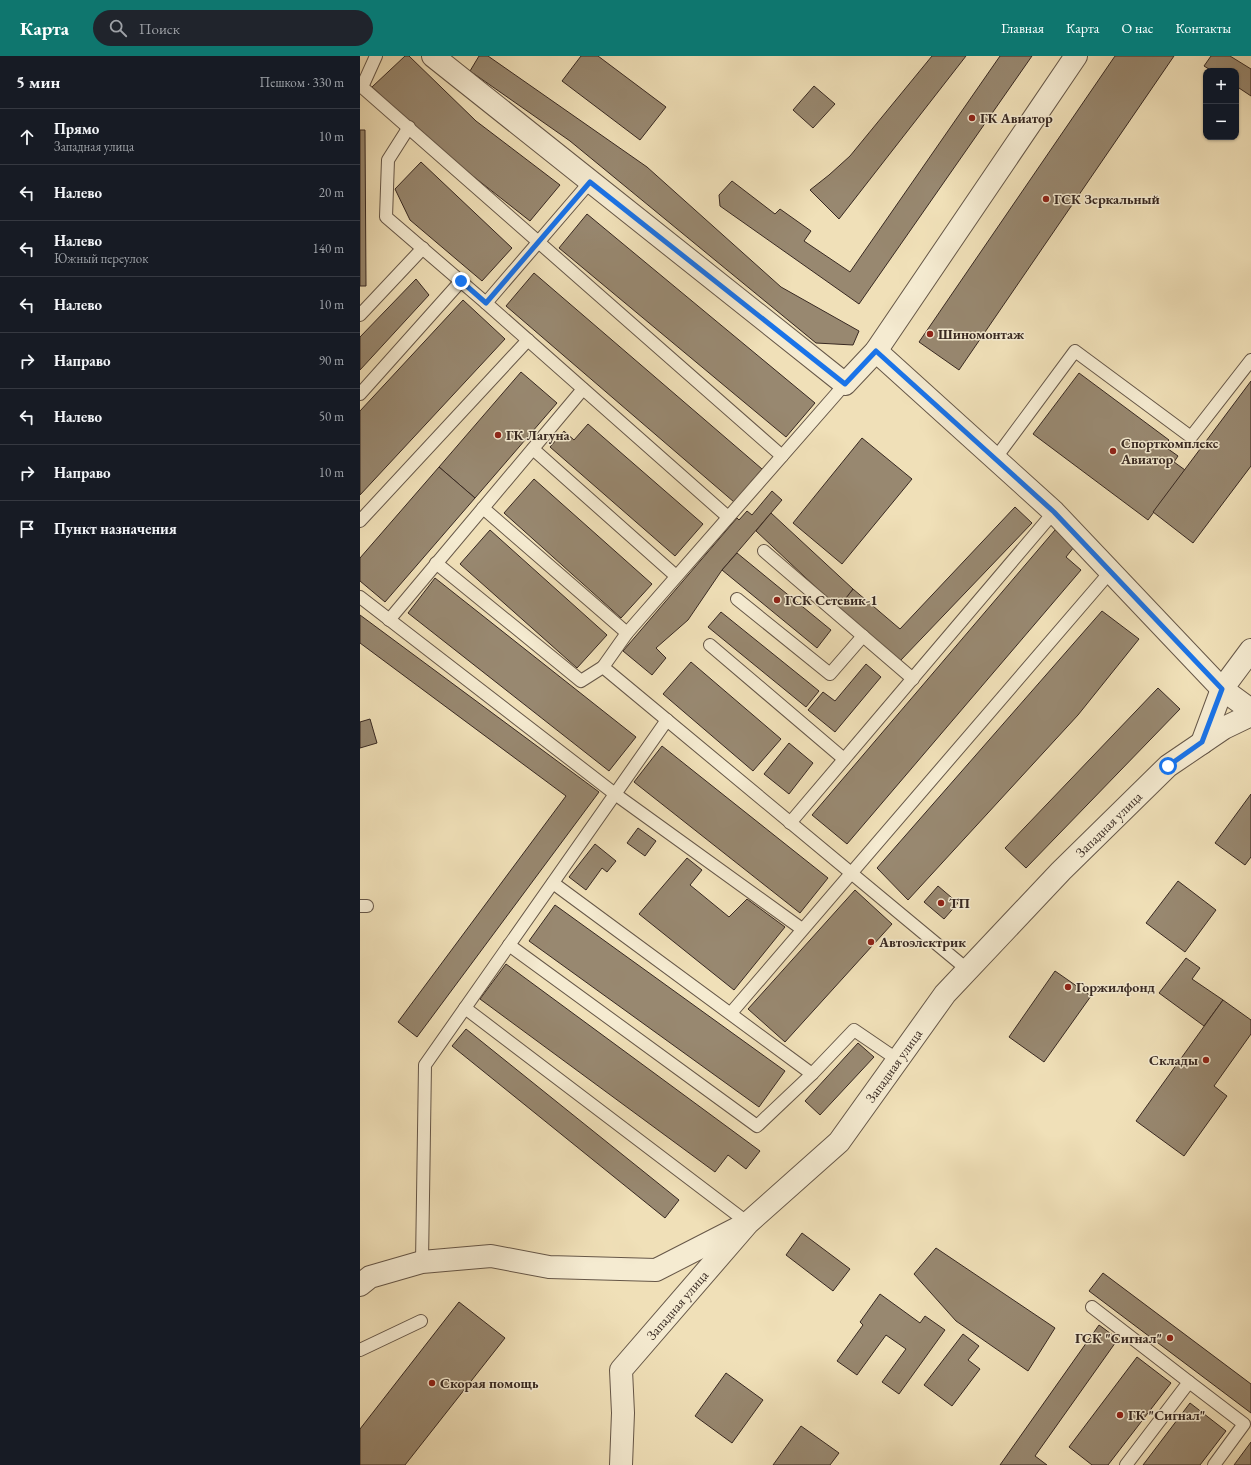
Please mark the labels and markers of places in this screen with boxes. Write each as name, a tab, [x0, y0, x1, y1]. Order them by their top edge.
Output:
place label: ГК Авиатор	[980, 109, 1053, 127]
marker: ГК Авиатор	[967, 113, 977, 123]
place label: ГСК Зеркальный	[1054, 190, 1160, 208]
marker: ГСК Зеркальный	[1041, 194, 1051, 204]
place label: Шиномонтаж	[938, 325, 1025, 343]
marker: Шиномонтаж	[925, 329, 935, 339]
place label: ГК Лагуна	[506, 426, 570, 444]
marker: ГК Лагуна	[493, 430, 503, 440]
place label: Спорткомплекс Авиатор	[1120, 434, 1219, 468]
marker: Спорткомплекс Авиатор	[1108, 446, 1118, 456]
place label: ГСК Сетевик-1	[785, 591, 878, 609]
marker: ГСК Сетевик-1	[772, 595, 782, 605]
place label: ТП	[949, 894, 970, 912]
marker: ТП	[936, 898, 946, 908]
place label: Автоэлектрик	[878, 933, 966, 951]
marker: Автоэлектрик	[866, 937, 876, 947]
place label: Горжилфонд	[1076, 978, 1155, 996]
marker: Горжилфонд	[1063, 982, 1073, 992]
place label: Склады	[1149, 1051, 1198, 1069]
marker: Склады	[1201, 1055, 1211, 1065]
place label: ГСК "Сигнал"	[1075, 1329, 1162, 1347]
marker: ГСК "Сигнал"	[1165, 1333, 1175, 1343]
place label: Скорая помощь	[440, 1374, 539, 1392]
marker: Скорая помощь	[427, 1378, 437, 1388]
place label: ГК "Сигнал"	[1128, 1406, 1205, 1424]
marker: ГК "Сигнал"	[1115, 1410, 1125, 1420]

